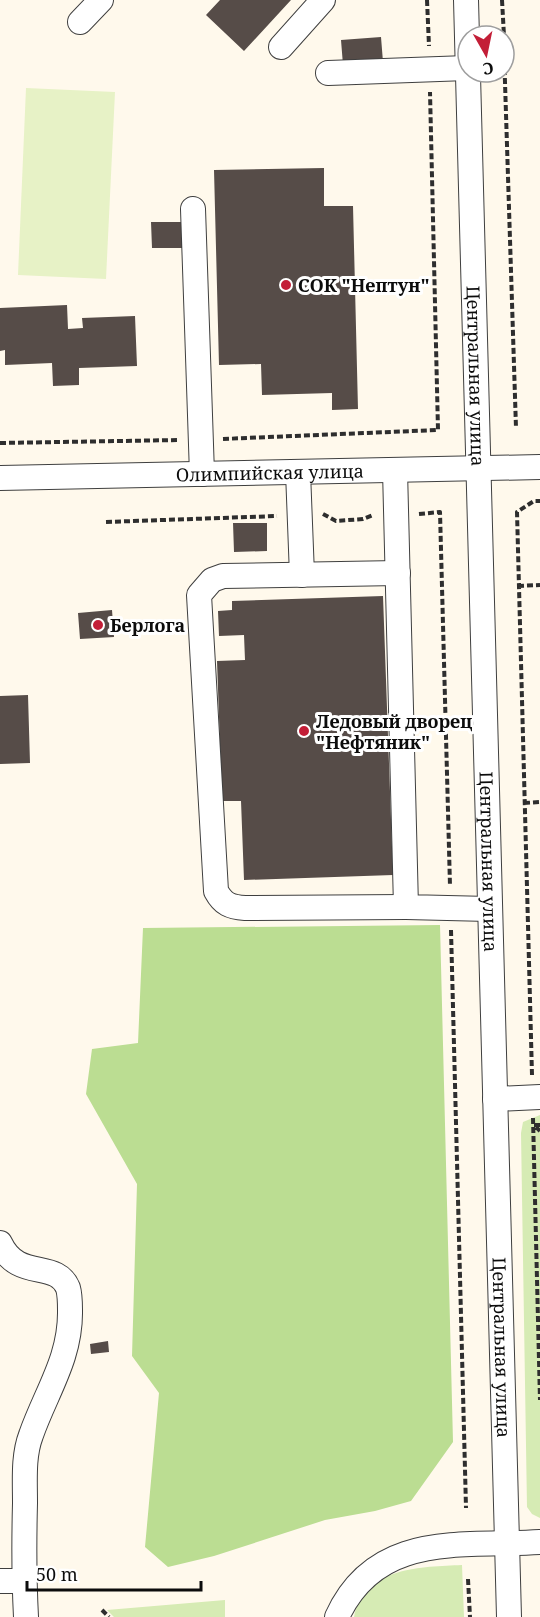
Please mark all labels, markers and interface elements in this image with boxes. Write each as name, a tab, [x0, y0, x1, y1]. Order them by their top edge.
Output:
north arrow	[456, 24, 516, 84]
text: С	[481, 57, 495, 81]
place label: СОК "Нептун"	[298, 273, 430, 297]
marker: СОК "Нептун"	[279, 278, 293, 292]
street label: Центральная улица	[462, 285, 490, 467]
street label: Олимпийская улица	[176, 459, 364, 486]
place label: Берлога	[110, 613, 185, 637]
marker: Берлога	[91, 618, 105, 632]
place label: Ледовый дворец "Нефтяник"	[316, 709, 472, 754]
marker: Ледовый дворец "Нефтяник"	[297, 724, 311, 738]
street label: Центральная улица	[475, 771, 503, 952]
street label: Центральная улица	[487, 1257, 516, 1438]
scale bar	[27, 1554, 201, 1592]
text: 50 m	[36, 1562, 78, 1586]

